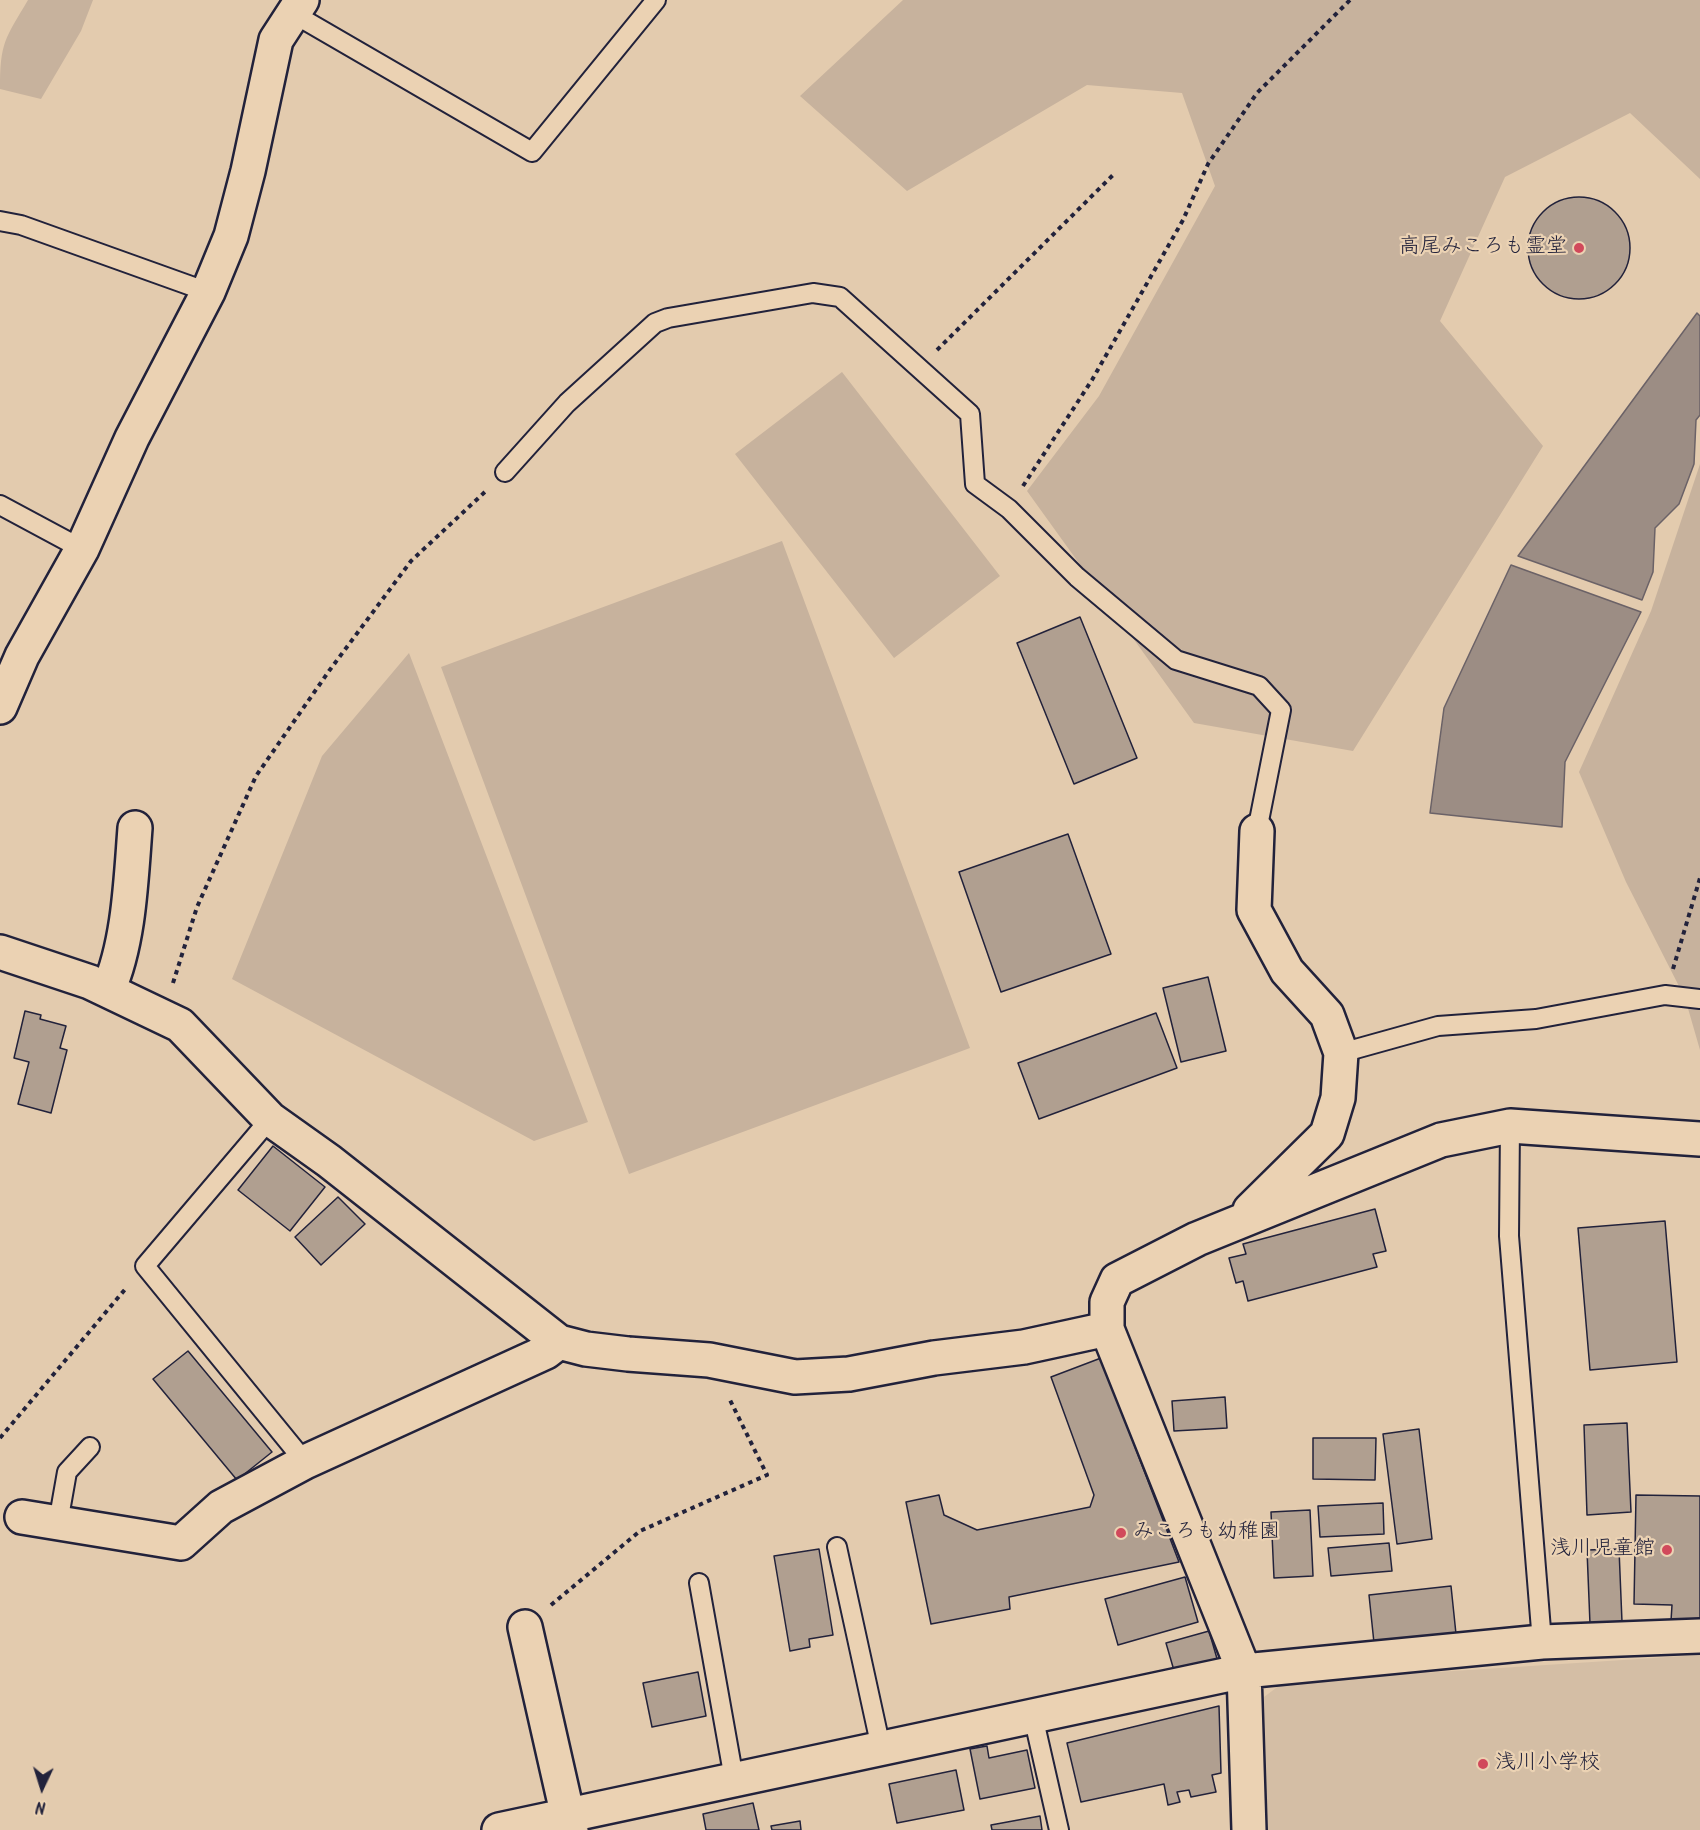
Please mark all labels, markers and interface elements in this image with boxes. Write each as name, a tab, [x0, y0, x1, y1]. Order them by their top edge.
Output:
place label: 高尾みころも霊堂	[1399, 235, 1567, 261]
marker: 高尾みころも霊堂	[1572, 241, 1586, 255]
place label: みころも幼稚園	[1133, 1520, 1280, 1546]
marker: みころも幼稚園	[1114, 1526, 1128, 1540]
place label: 浅川児童館	[1550, 1537, 1655, 1563]
marker: 浅川児童館	[1660, 1543, 1674, 1557]
place label: 浅川小学校	[1495, 1751, 1600, 1777]
marker: 浅川小学校	[1476, 1757, 1490, 1771]
north arrow	[12, 1758, 72, 1818]
text: N	[35, 1794, 47, 1819]

